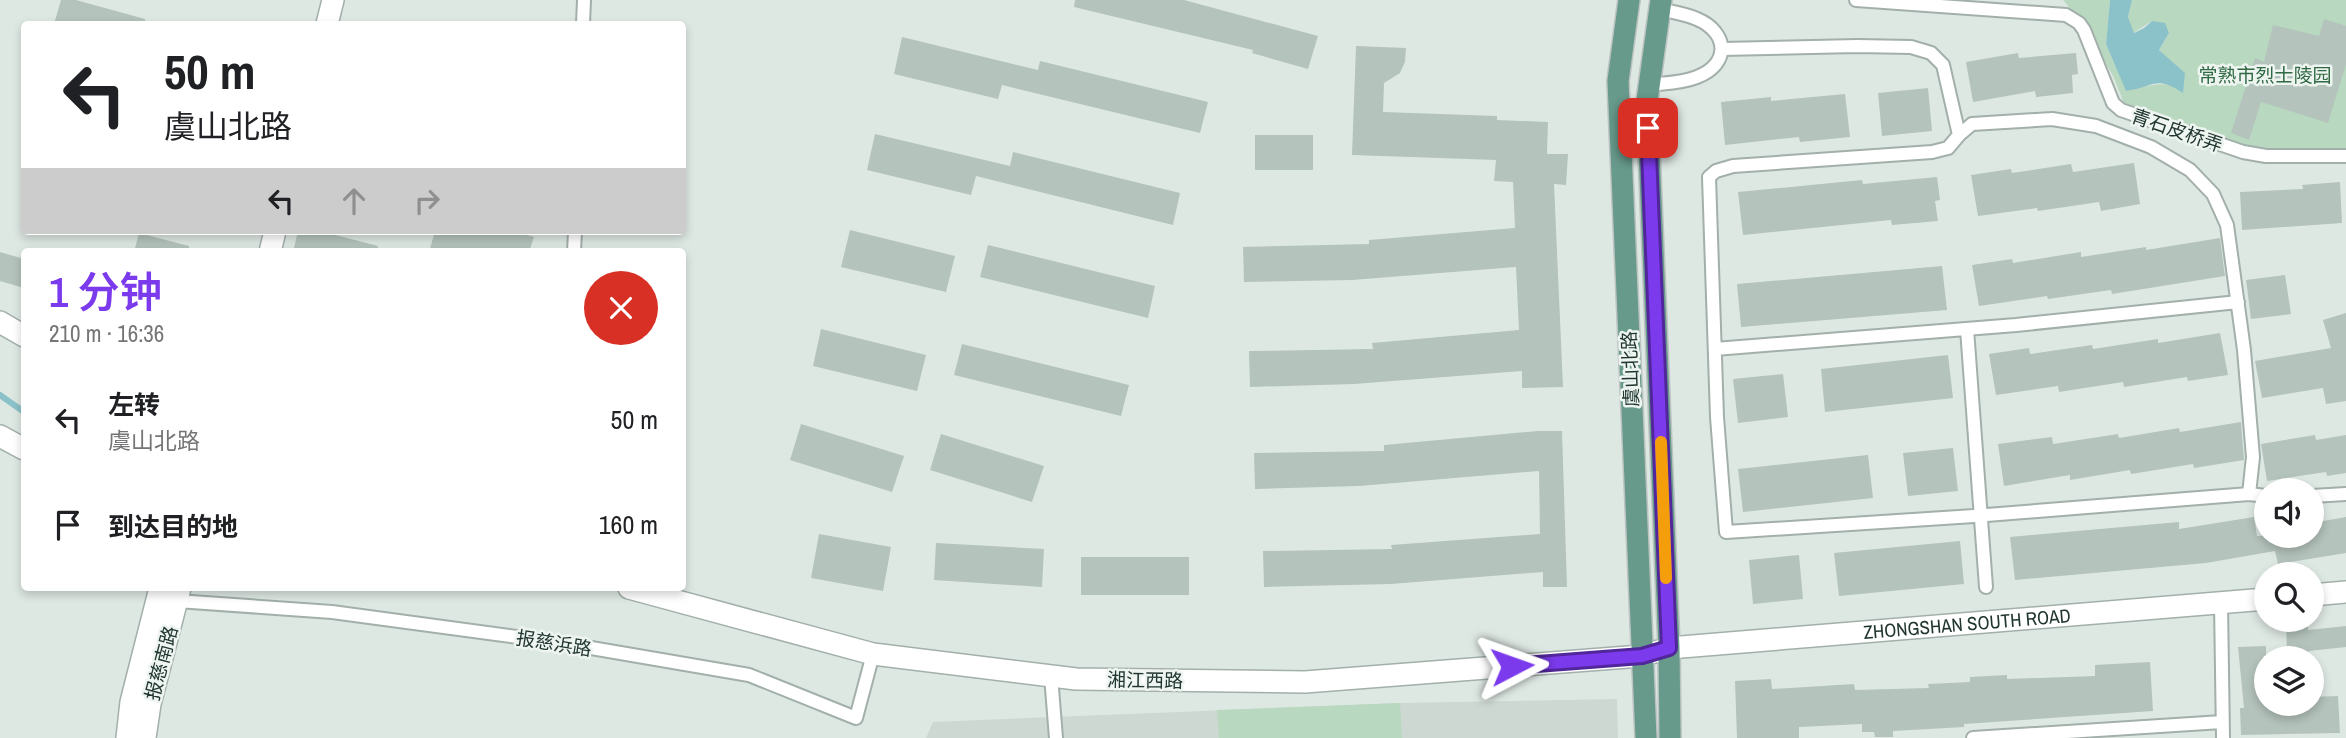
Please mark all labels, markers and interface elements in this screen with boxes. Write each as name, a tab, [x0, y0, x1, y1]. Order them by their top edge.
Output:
text: 50 m	[164, 38, 256, 104]
icon: left	[49, 49, 140, 140]
park label: 常熟市烈士陵园	[2198, 62, 2332, 88]
pin	[1618, 98, 1678, 158]
street label: 青石皮桥弄	[2128, 102, 2226, 158]
text: 虞山北路	[164, 105, 292, 148]
icon: arrive	[1629, 109, 1667, 147]
icon: left	[262, 182, 300, 220]
icon: ahead	[335, 182, 373, 220]
icon: right	[408, 182, 446, 220]
text: 1 分钟	[49, 264, 162, 320]
button: close	[584, 271, 658, 345]
text: 210 m · 16:36	[49, 318, 164, 349]
street label: 虞山北路	[1616, 331, 1644, 407]
text: 左转	[108, 387, 160, 422]
icon: left	[49, 401, 87, 439]
text: 50 m	[611, 402, 658, 437]
text: 虞山北路	[108, 425, 200, 456]
map controls	[2254, 478, 2324, 716]
button: sound	[2254, 478, 2324, 548]
icon: arrive	[49, 506, 87, 544]
text: 160 m	[599, 507, 658, 542]
text: 到达目的地	[108, 509, 238, 544]
button: search	[2254, 562, 2324, 632]
street label: ZHONGSHAN SOUTH ROAD	[1862, 602, 2072, 645]
street label: 报慈南路	[139, 623, 183, 703]
street label: 报慈浜路	[514, 624, 594, 662]
position arrow	[1475, 629, 1549, 703]
button: layers	[2254, 646, 2324, 716]
street label: 湘江西路	[1107, 666, 1183, 694]

